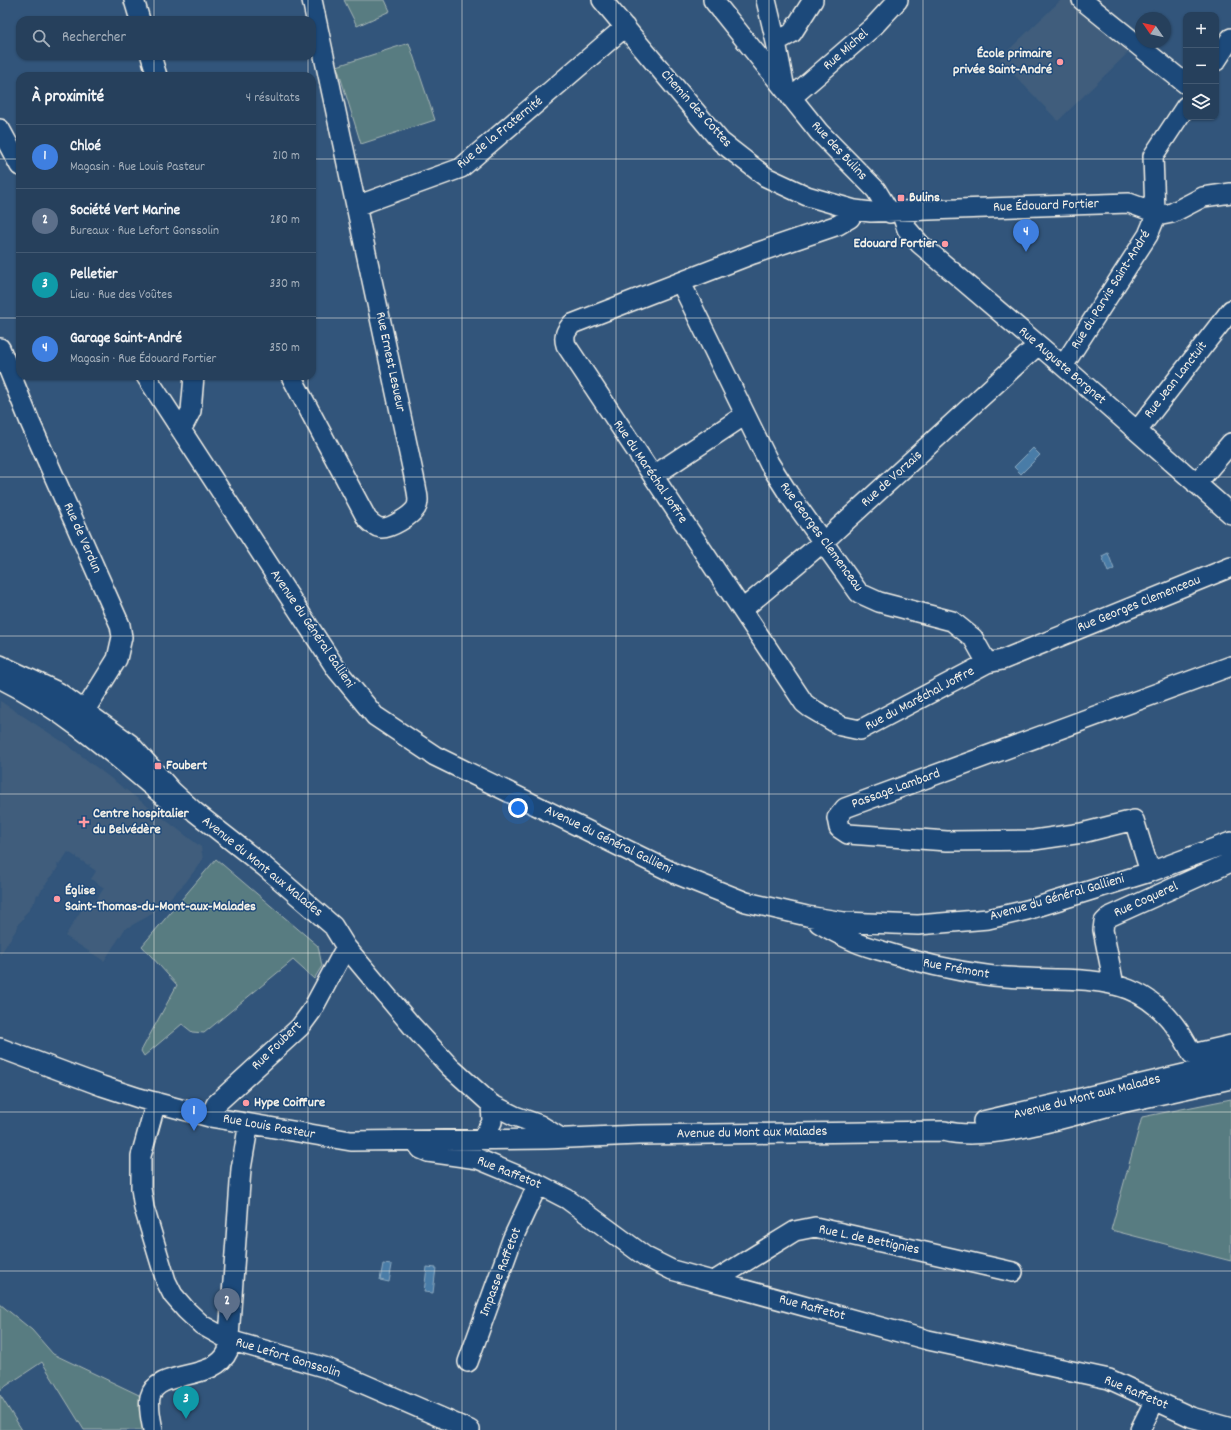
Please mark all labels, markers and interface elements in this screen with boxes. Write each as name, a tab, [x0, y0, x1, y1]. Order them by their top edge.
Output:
north arrow	[1135, 12, 1171, 48]
map controls	[1183, 12, 1219, 120]
button: +	[1183, 12, 1219, 48]
search box	[16, 16, 316, 60]
street label: Rue Michel	[819, 24, 874, 75]
icon: search	[30, 27, 52, 49]
text: Rechercher	[62, 27, 126, 49]
place label: École primaire privée Saint-André	[953, 44, 1052, 80]
button: −	[1183, 48, 1219, 84]
marker: École primaire privée Saint-André	[1055, 57, 1065, 67]
street label: Chemin des Cottes	[656, 66, 737, 152]
button: layers	[1183, 84, 1219, 120]
text: À proximité	[32, 86, 104, 110]
text: 4 résultats	[246, 89, 300, 108]
street label: Rue de la Fraternité	[453, 92, 547, 174]
street label: Rue des Bulins	[806, 117, 872, 185]
text: Chloé	[70, 136, 101, 158]
text: 1	[44, 147, 46, 166]
text: 210 m	[272, 147, 300, 166]
text: Magasin · Rue Louis Pasteur	[70, 158, 205, 177]
place label: Bulins	[909, 188, 940, 208]
marker: Bulins	[896, 193, 906, 203]
street label: Rue Édouard Fortier	[993, 194, 1100, 218]
text: Société Vert Marine	[70, 200, 180, 222]
text: 2	[42, 211, 48, 230]
text: 280 m	[270, 211, 300, 230]
pin: 4	[1013, 219, 1039, 252]
text: Bureaux · Rue Lefort Gonssolin	[70, 222, 219, 241]
street label: Rue du Parvis Saint-André	[1066, 226, 1156, 354]
place label: Edouard Fortier	[854, 234, 938, 254]
marker: Edouard Fortier	[940, 239, 950, 249]
text: Pelletier	[70, 264, 118, 286]
text: 3	[42, 275, 48, 294]
text: 330 m	[269, 275, 300, 294]
text: Lieu · Rue des Voûtes	[70, 286, 172, 305]
street label: Rue Ernest Lesueur	[370, 310, 411, 415]
street label: Rue Auguste Borgnet	[1014, 322, 1110, 410]
text: Garage Saint-André	[70, 328, 182, 350]
street label: Rue Jean Lanctuit	[1139, 337, 1213, 423]
text: 4	[42, 339, 48, 358]
text: 350 m	[269, 339, 300, 358]
text: Magasin · Rue Édouard Fortier	[70, 350, 216, 369]
street label: Rue du Maréchal Joffre	[608, 416, 692, 528]
street label: Rue de Vorzais	[857, 446, 927, 512]
street label: Rue Georges Clemenceau	[774, 478, 868, 596]
street label: Rue de Verdun	[58, 500, 106, 576]
street label: Avenue du Général Gallieni	[265, 566, 359, 693]
street label: Rue Georges Clemenceau	[1074, 570, 1204, 638]
street label: Rue du Maréchal Joffre	[862, 662, 978, 736]
place label: Foubert	[166, 756, 208, 776]
marker: Foubert	[153, 761, 163, 771]
street label: Passage Lambard	[849, 764, 943, 814]
your location	[508, 798, 528, 818]
street label: Avenue du Général Gallieni	[541, 800, 675, 880]
place label: Centre hospitalier du Belvédère	[93, 804, 190, 840]
street label: Avenue du Mont aux Malades	[197, 812, 327, 922]
marker: Centre hospitalier du Belvédère	[78, 816, 90, 828]
street label: Avenue du Général Gallieni	[987, 869, 1127, 927]
street label: Rue Coquerel	[1111, 877, 1182, 923]
place label: Église Saint-Thomas-du-Mont-aux-Malades	[65, 881, 256, 917]
marker: Église Saint-Thomas-du-Mont-aux-Malades	[52, 894, 62, 904]
street label: Rue Frémont	[921, 953, 991, 985]
street label: Rue Foubert	[247, 1017, 307, 1075]
street label: Avenue du Mont aux Malades	[1011, 1069, 1163, 1125]
place label: Hype Coiffure	[254, 1093, 325, 1113]
pin: 1	[181, 1098, 207, 1131]
marker: Hype Coiffure	[241, 1098, 251, 1108]
street label: Rue Louis Pasteur	[221, 1109, 317, 1145]
street label: Avenue du Mont aux Malades	[676, 1122, 828, 1144]
street label: Rue Raffetot	[474, 1151, 544, 1195]
street label: Rue L. de Bettignies	[817, 1220, 921, 1260]
street label: Impasse Raffetot	[475, 1225, 527, 1319]
pin: 2	[214, 1288, 240, 1321]
street label: Rue Raffetot	[777, 1290, 847, 1326]
street label: Rue Lefort Gonssolin	[233, 1333, 343, 1383]
street label: Rue Raffetot	[1101, 1371, 1171, 1415]
pin: 3	[173, 1386, 199, 1419]

